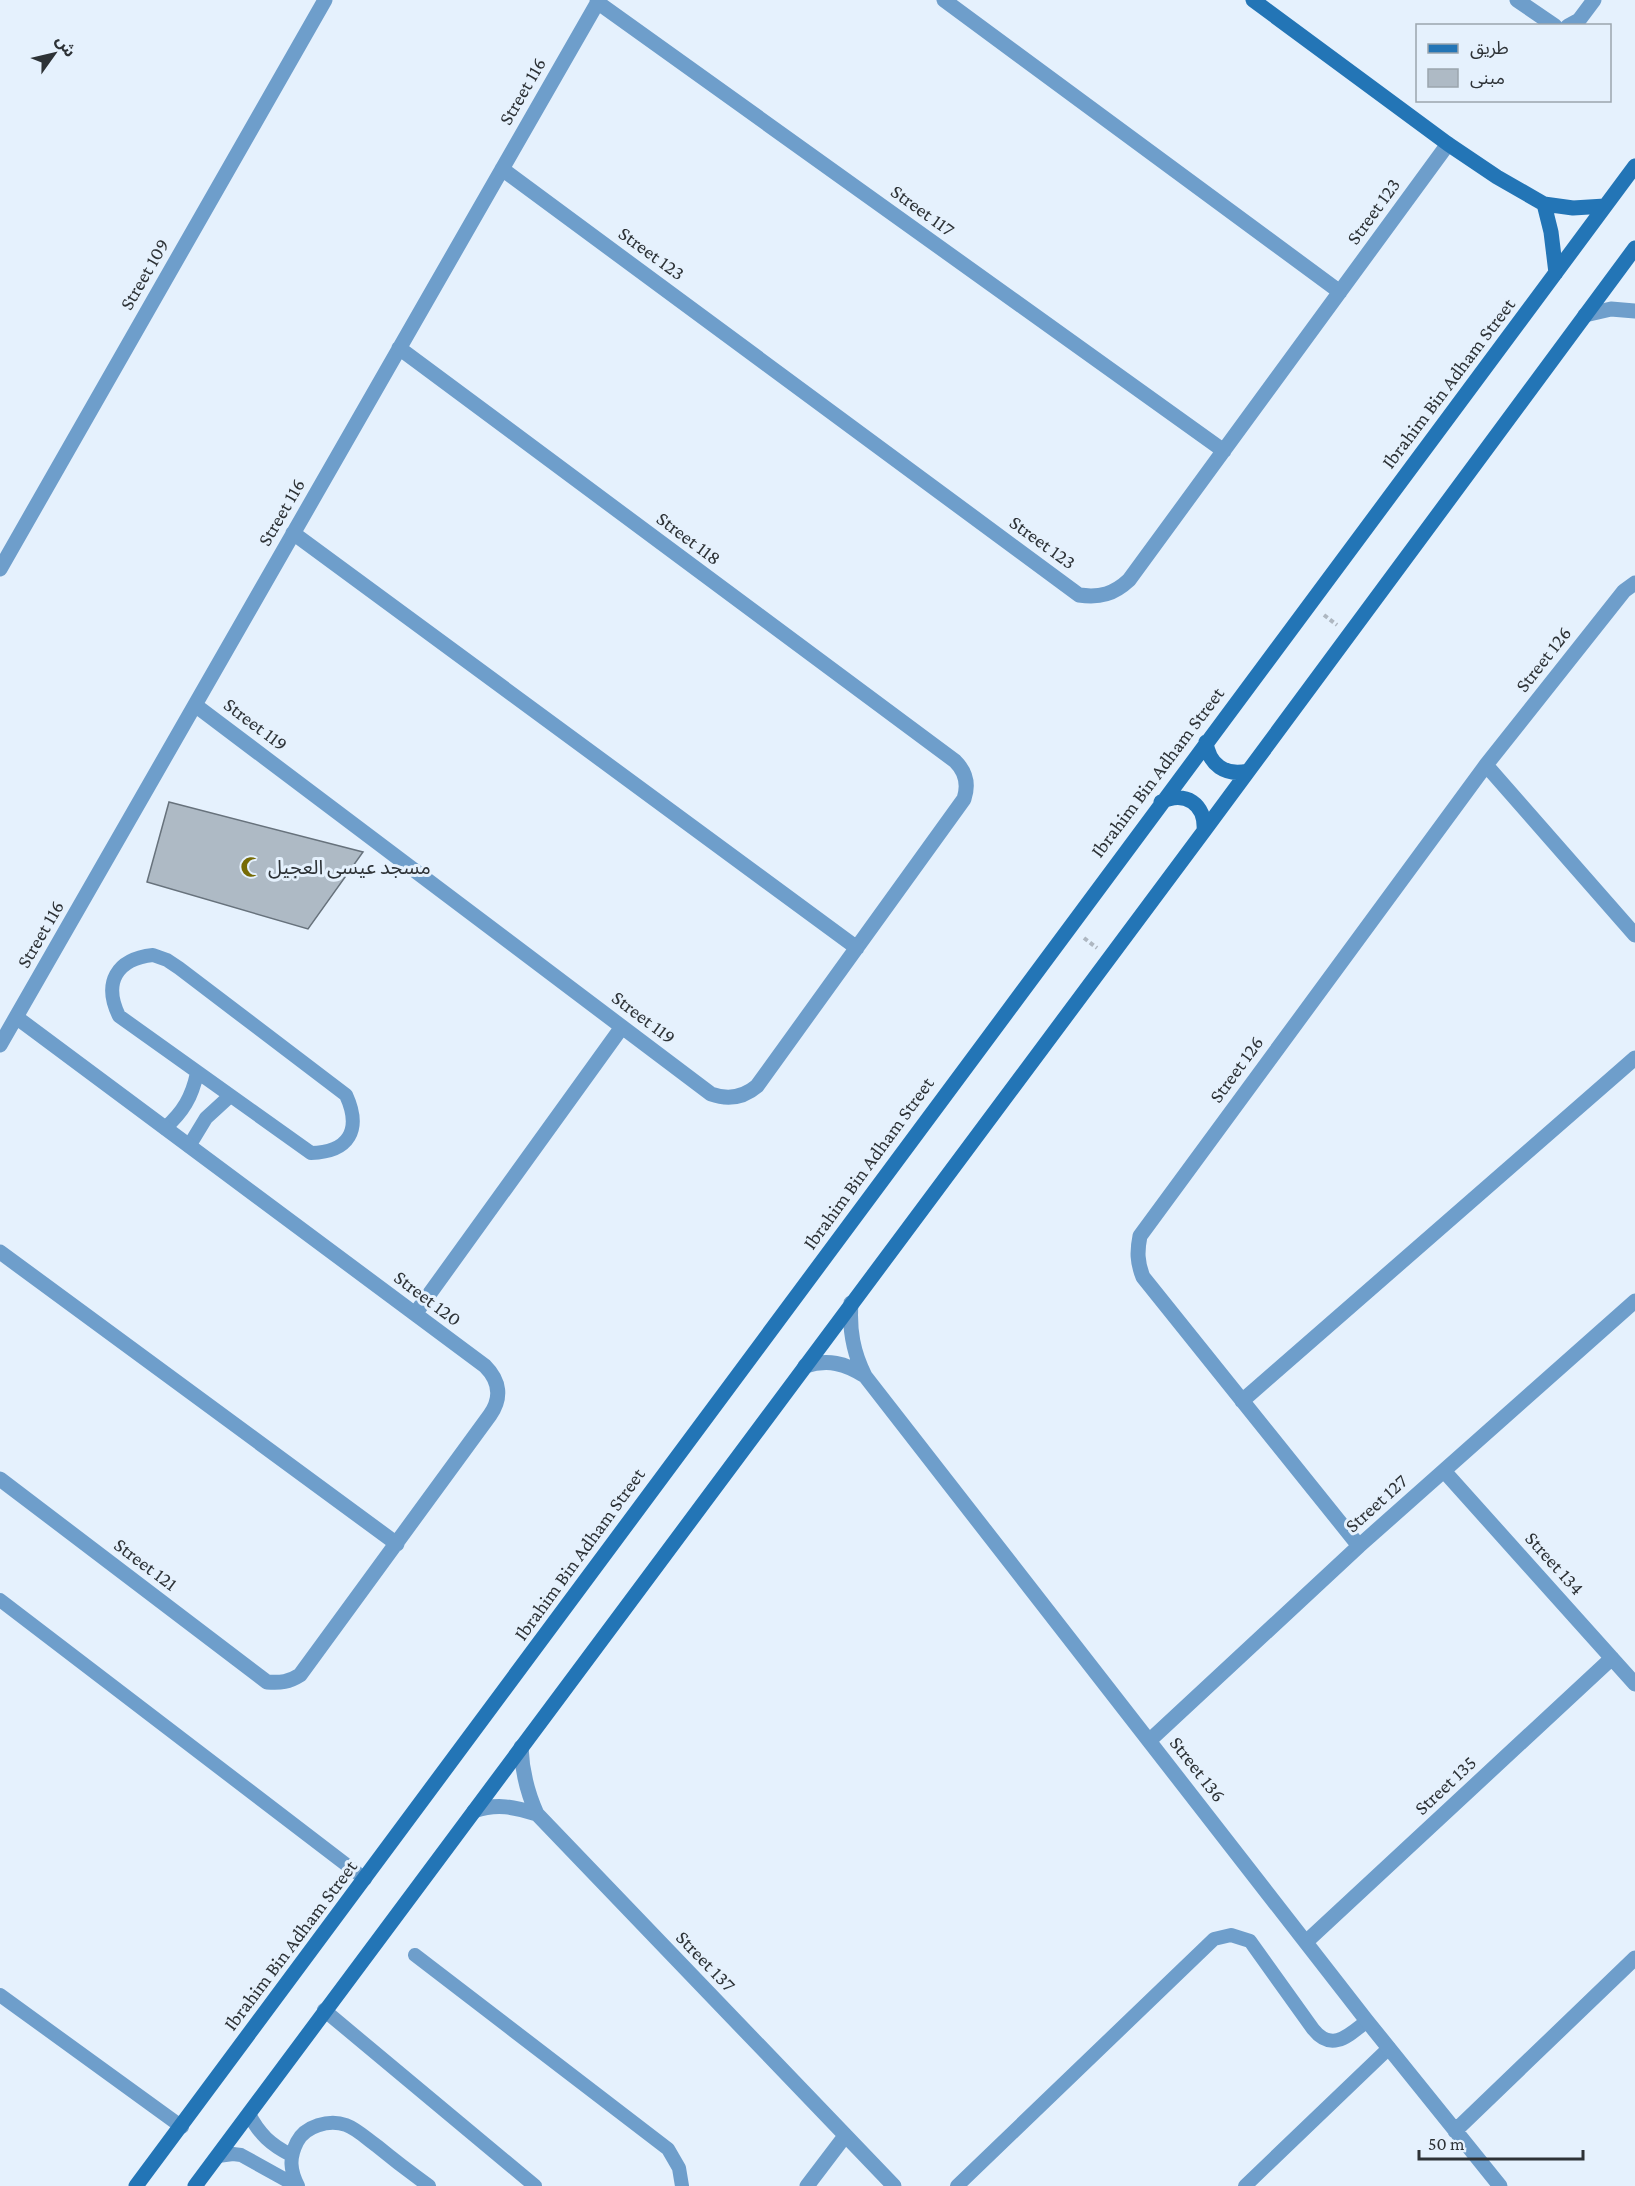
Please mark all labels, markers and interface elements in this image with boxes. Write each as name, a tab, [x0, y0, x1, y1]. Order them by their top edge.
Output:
north arrow	[24, 24, 84, 84]
legend	[1416, 24, 1611, 102]
text: ش	[52, 32, 79, 60]
text: طريق	[1470, 38, 1509, 59]
street label: Street 116	[494, 53, 550, 129]
text: مبنى	[1470, 68, 1505, 89]
street label: Street 123	[1342, 174, 1404, 248]
street label: Street 117	[887, 180, 959, 240]
street label: Street 123	[615, 222, 689, 284]
street label: Street 109	[115, 234, 173, 314]
street label: Ibrahim Bin Adham Street	[1377, 293, 1519, 472]
street label: Street 116	[253, 474, 309, 550]
street label: Street 118	[653, 507, 725, 569]
street label: Street 123	[1006, 511, 1080, 573]
street label: Street 126	[1511, 622, 1575, 696]
street label: Ibrahim Bin Adham Street	[1086, 682, 1228, 861]
street label: Street 119	[220, 693, 292, 755]
mosque icon: مسجد عيسى العجيل	[239, 855, 263, 879]
place label: مسجد عيسى العجيل	[268, 856, 431, 879]
street label: Street 116	[12, 896, 68, 972]
street label: Street 119	[608, 986, 680, 1048]
street label: Street 126	[1204, 1031, 1268, 1107]
street label: Ibrahim Bin Adham Street	[798, 1072, 938, 1253]
street label: Street 120	[390, 1266, 466, 1330]
street label: Ibrahim Bin Adham Street	[509, 1463, 649, 1644]
street label: Street 127	[1341, 1469, 1411, 1537]
street label: Street 134	[1521, 1527, 1589, 1599]
street label: Street 121	[110, 1533, 182, 1595]
street label: Street 136	[1166, 1732, 1230, 1806]
street label: Street 135	[1410, 1751, 1480, 1819]
street label: Ibrahim Bin Adham Street	[219, 1855, 361, 2034]
street label: Street 137	[672, 1926, 740, 1996]
scale bar	[1419, 2123, 1582, 2161]
text: 50 m	[1428, 2134, 1465, 2154]

